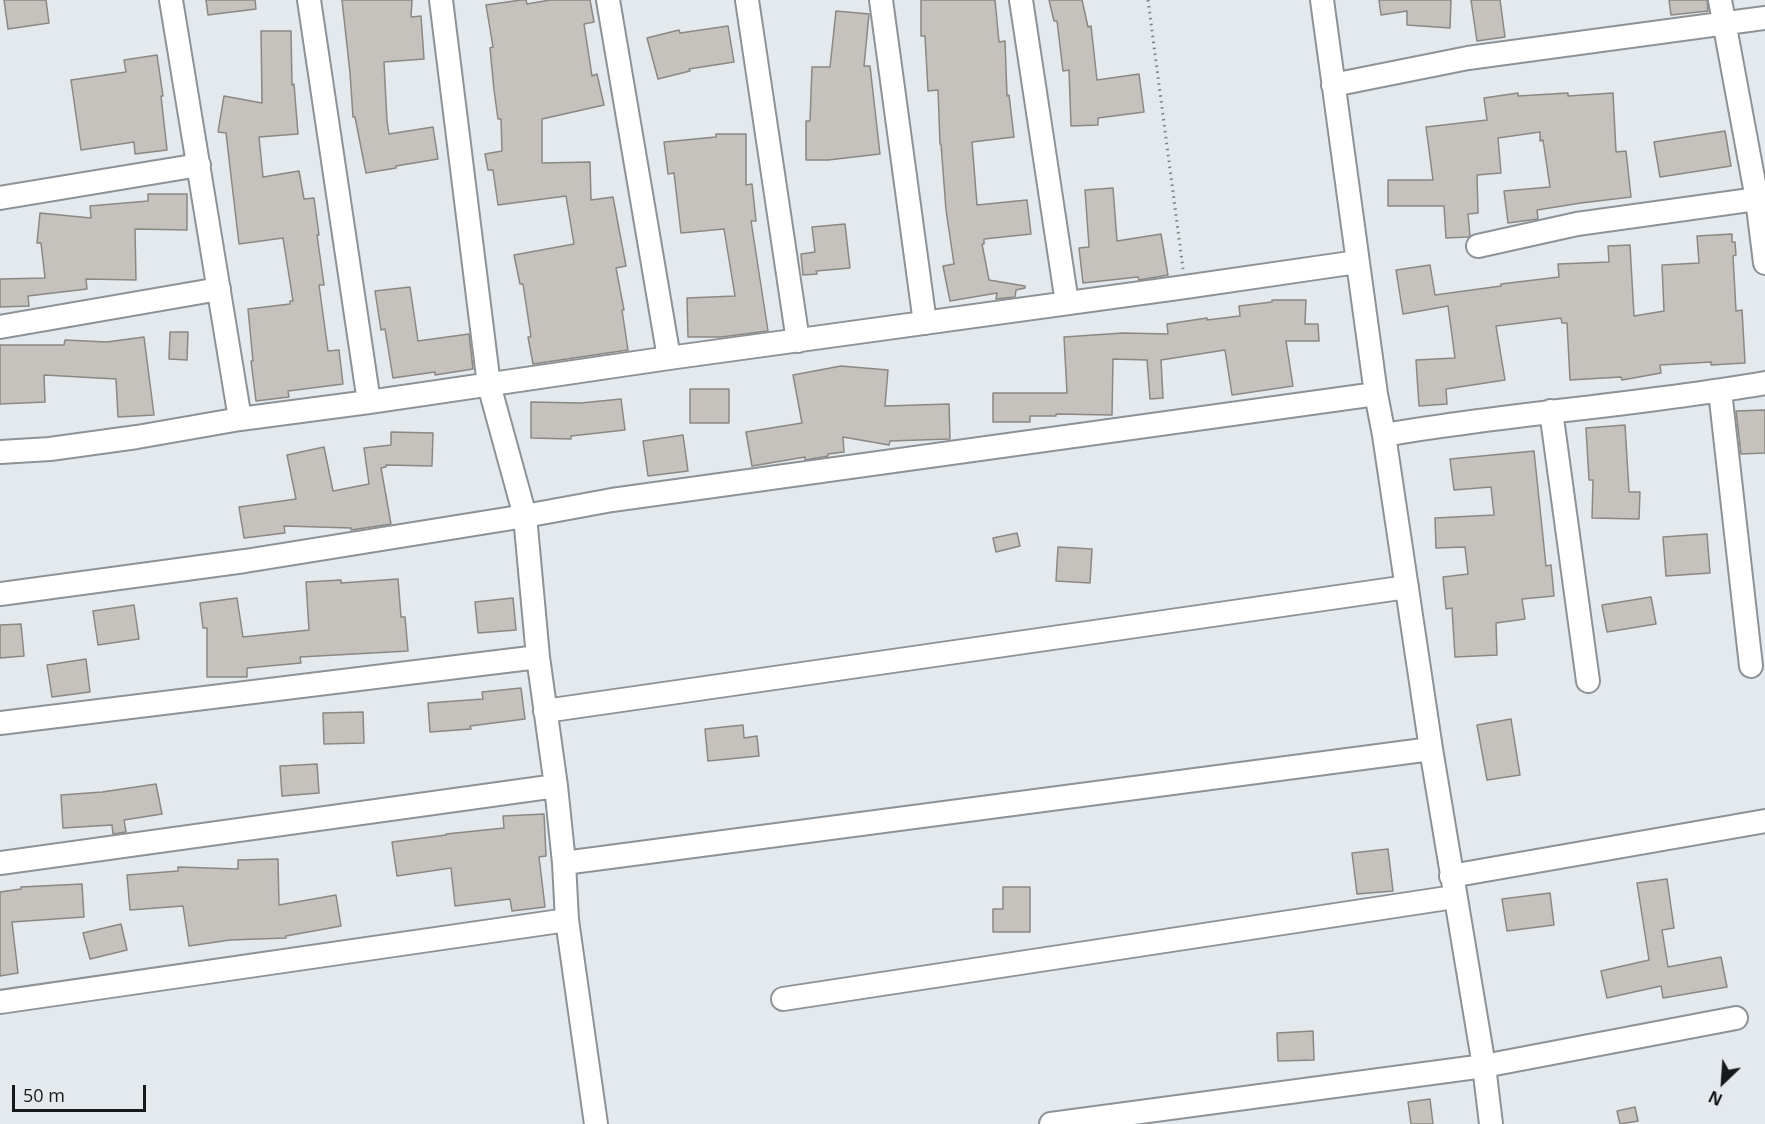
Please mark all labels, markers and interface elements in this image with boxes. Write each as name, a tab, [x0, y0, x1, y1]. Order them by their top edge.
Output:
north arrow	[1693, 1052, 1753, 1112]
scale bar	[15, 1073, 148, 1111]
text: 50 m	[23, 1083, 65, 1107]
text: N	[1705, 1086, 1726, 1111]

